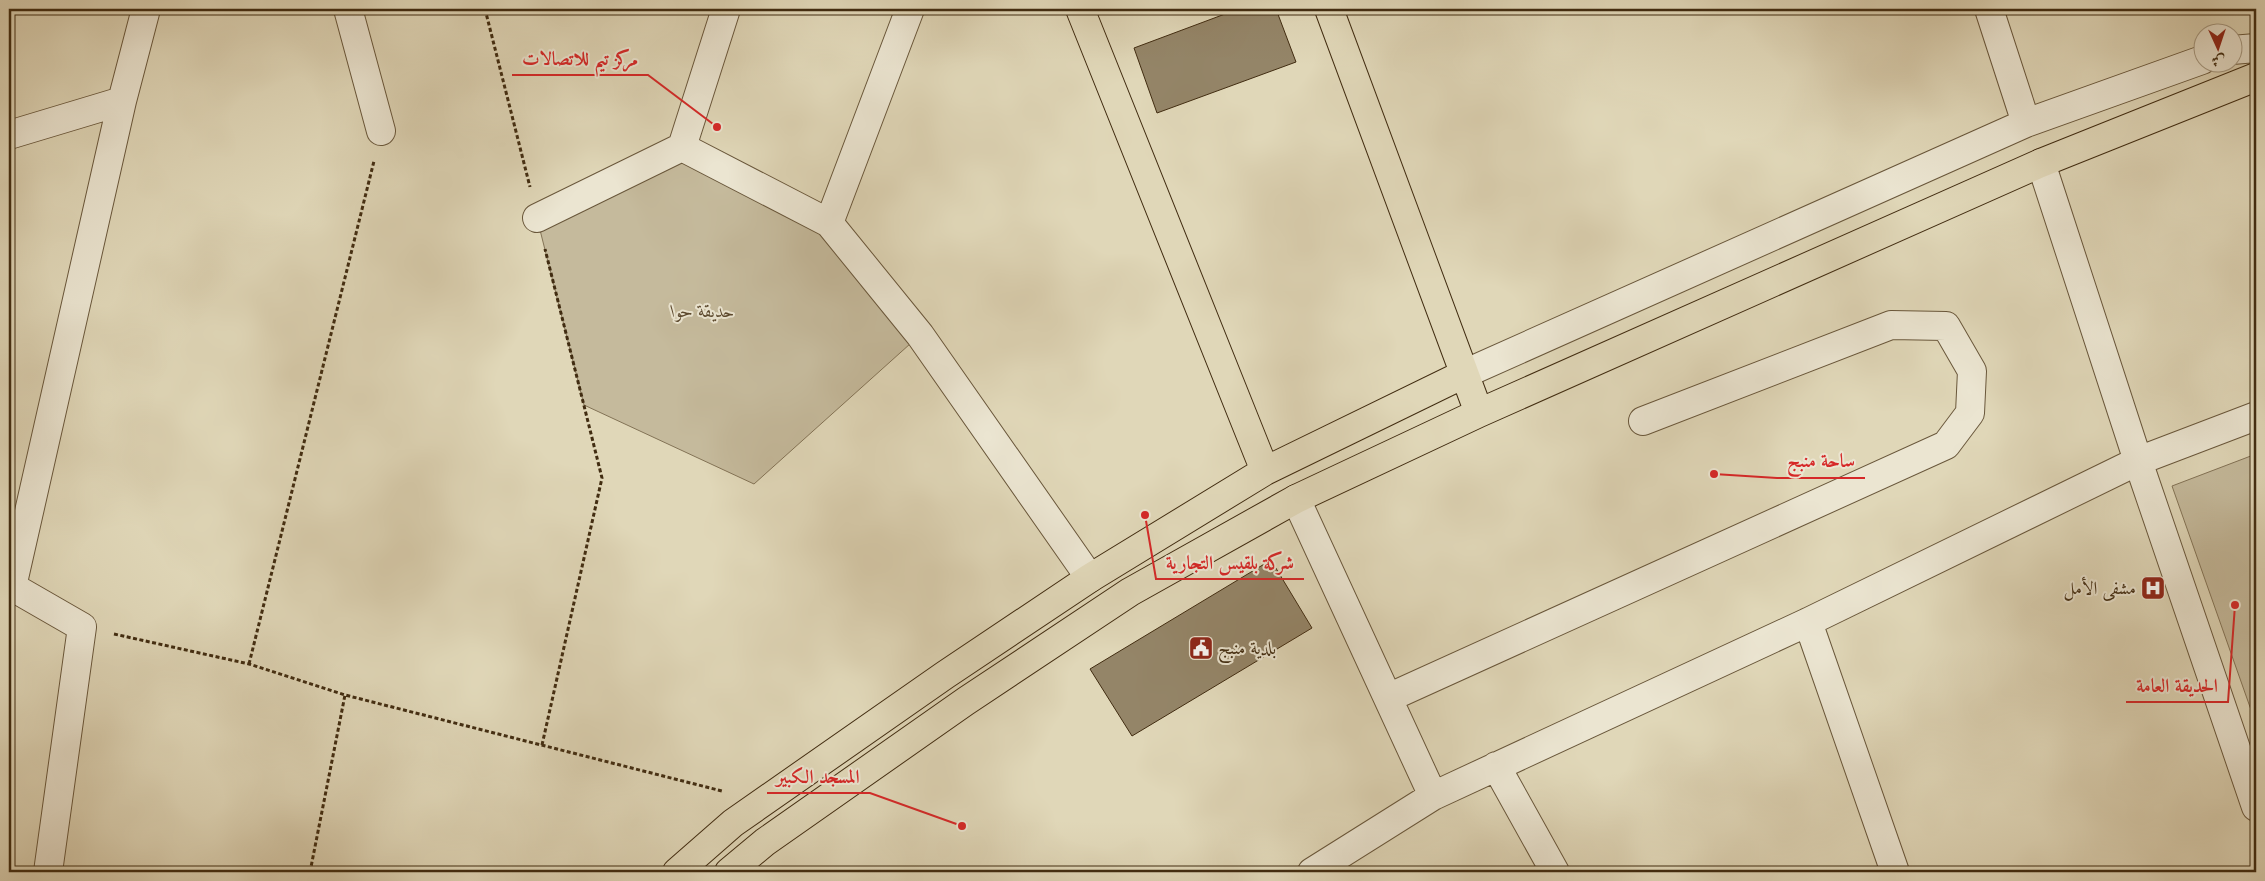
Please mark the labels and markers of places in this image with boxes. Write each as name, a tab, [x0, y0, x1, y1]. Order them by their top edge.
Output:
callout: مركز تيم للاتصالات	[512, 41, 648, 75]
callout: ساحة منبج	[1777, 444, 1865, 478]
callout: شركة بلقيس التجارية	[1156, 545, 1304, 579]
hospital icon: مشفى اﻷمل	[2140, 575, 2166, 601]
place label: مشفى اﻷمل	[2063, 576, 2136, 601]
public building icon: بلدية منبج	[1188, 635, 1214, 661]
place label: بلدية منبج	[1218, 640, 1276, 664]
callout: الحديقة العامة	[2126, 668, 2228, 702]
callout: المسجد الكبير	[767, 759, 870, 793]

